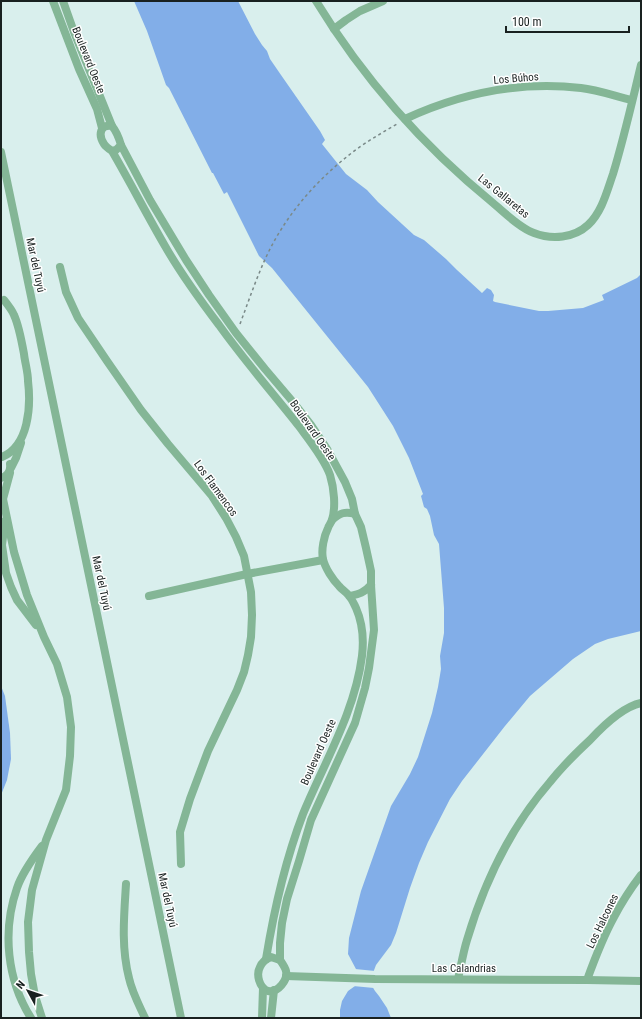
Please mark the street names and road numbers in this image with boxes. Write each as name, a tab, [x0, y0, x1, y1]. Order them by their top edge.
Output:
street label: Boulevard Oeste	[69, 25, 108, 95]
street label: Los Búhos	[493, 70, 539, 87]
street label: Las Gallaretas	[475, 172, 532, 221]
street label: Mar del Tuyú	[23, 237, 48, 294]
street label: Boulevard Oeste	[287, 398, 338, 463]
street label: Los Flamencos	[191, 458, 240, 519]
street label: Mar del Tuyú	[89, 555, 114, 612]
street label: Boulevard Oeste	[298, 717, 339, 787]
street label: Mar del Tuyú	[155, 872, 180, 929]
street label: Los Halcones	[584, 892, 621, 951]
street label: Las Calandrias	[432, 962, 496, 975]

